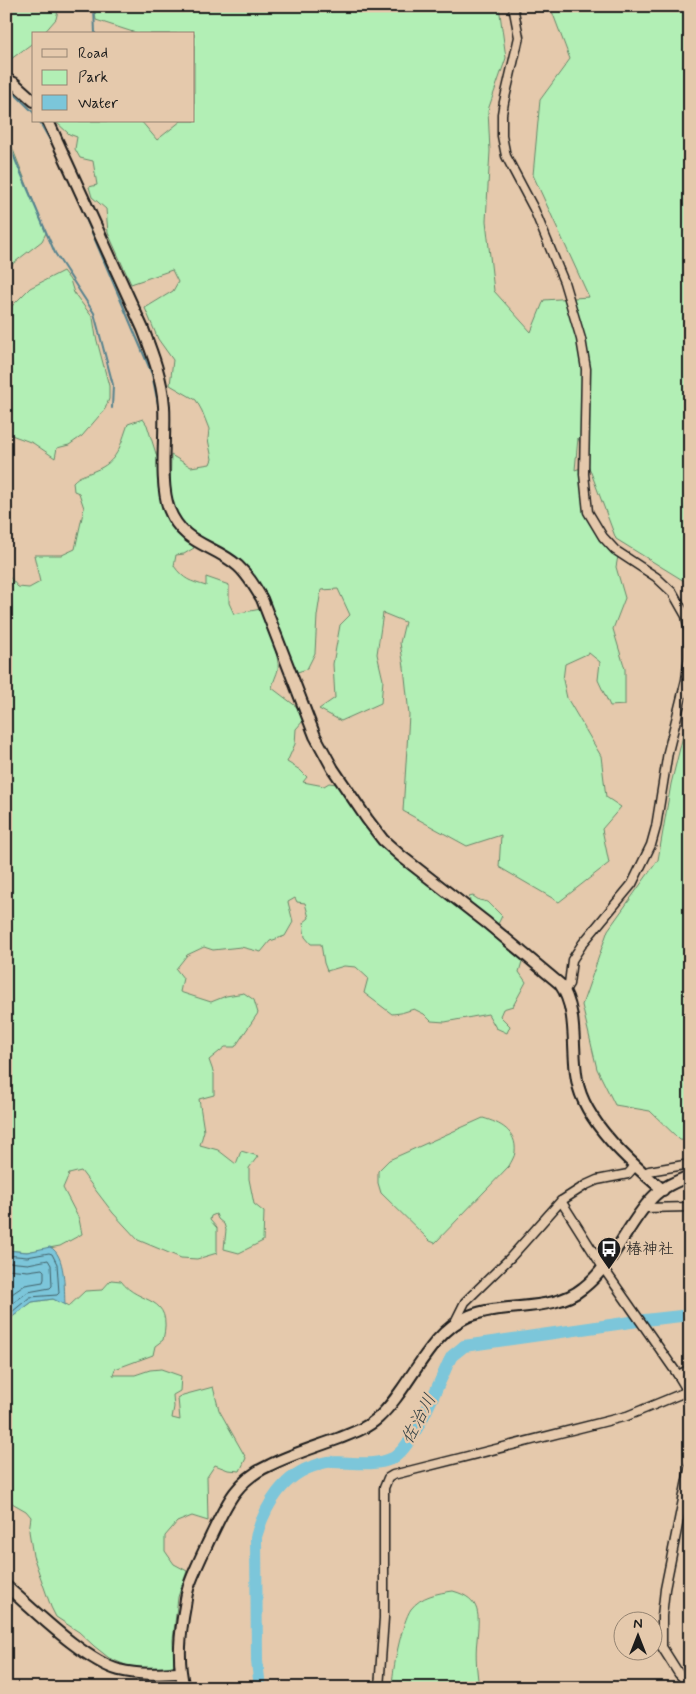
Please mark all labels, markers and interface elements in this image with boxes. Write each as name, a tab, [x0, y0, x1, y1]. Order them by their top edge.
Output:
legend	[32, 32, 195, 122]
text: Road	[78, 44, 108, 64]
text: Park	[78, 68, 108, 88]
text: Water	[78, 94, 118, 114]
bus stop icon: 椿神社	[596, 1236, 622, 1270]
place label: 椿神社	[626, 1239, 674, 1260]
water label: 佐治川	[396, 1390, 442, 1448]
north arrow	[614, 1612, 664, 1662]
text: N	[633, 1615, 643, 1633]

